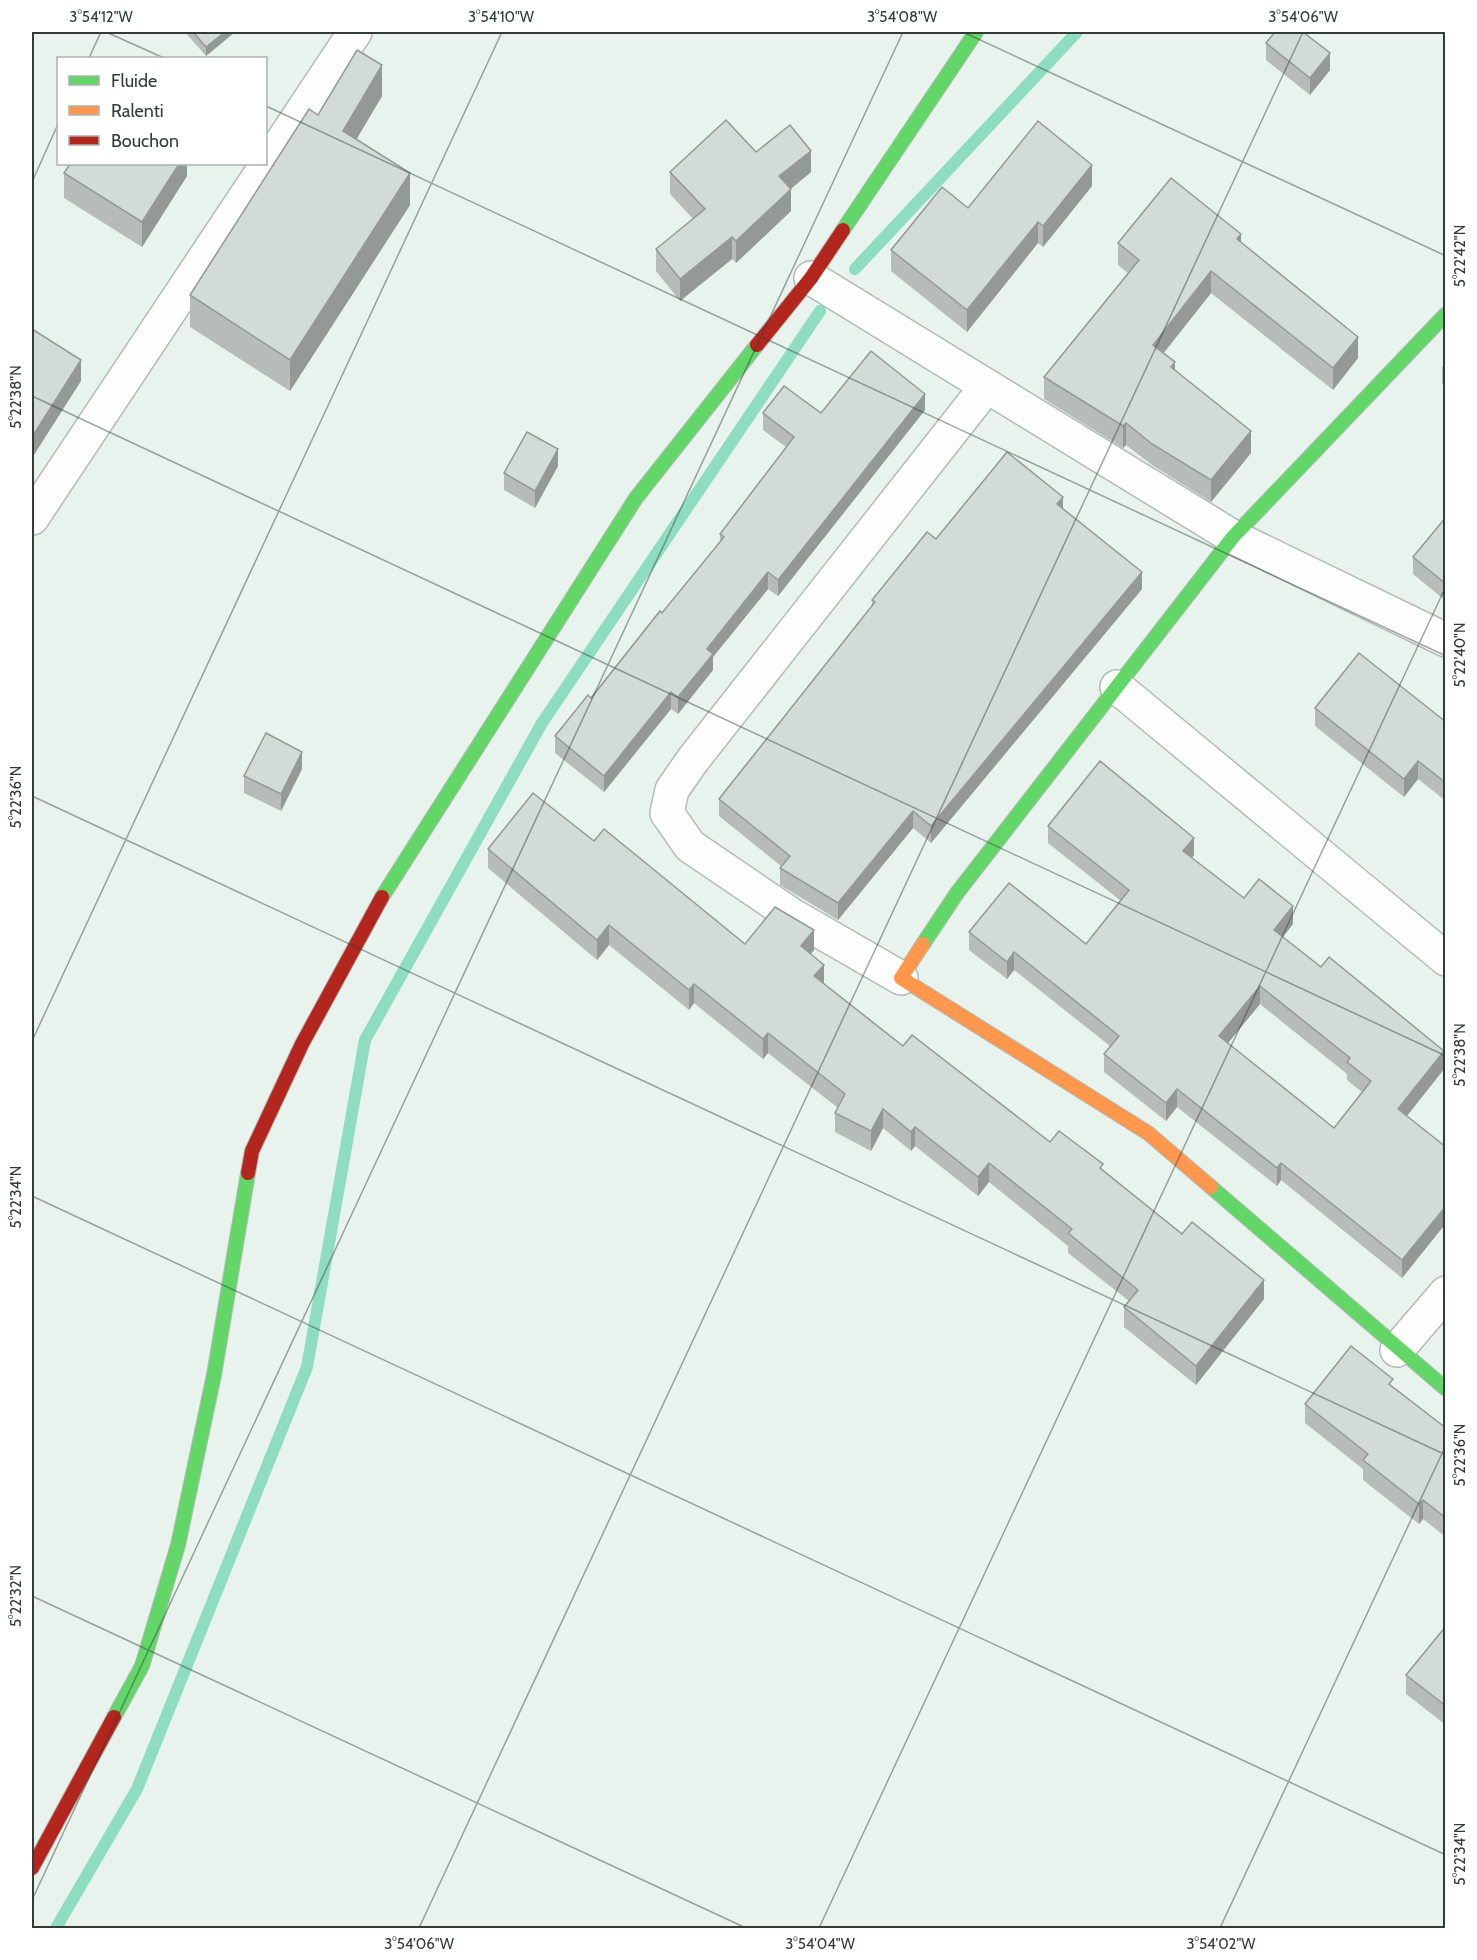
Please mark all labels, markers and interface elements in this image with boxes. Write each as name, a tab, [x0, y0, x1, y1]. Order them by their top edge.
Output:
text: 3°54'12"W	[69, 8, 134, 26]
text: 3°54'10"W	[468, 8, 535, 26]
text: 3°54'08"W	[867, 8, 938, 26]
text: 3°54'06"W	[1268, 8, 1339, 26]
legend	[57, 57, 267, 165]
text: Fluide	[111, 70, 157, 92]
text: Ralenti	[111, 100, 164, 122]
text: Bouchon	[111, 130, 179, 152]
text: 5°22'42"N	[1451, 225, 1469, 287]
text: 5°22'38"N	[7, 365, 25, 429]
text: 5°22'40"N	[1451, 622, 1469, 688]
text: 5°22'36"N	[7, 766, 25, 828]
text: 5°22'38"N	[1451, 1023, 1469, 1087]
text: 5°22'34"N	[7, 1166, 25, 1228]
text: 5°22'36"N	[1451, 1424, 1469, 1486]
text: 5°22'32"N	[7, 1565, 25, 1627]
text: 5°22'34"N	[1451, 1823, 1469, 1885]
text: 3°54'06"W	[384, 1935, 455, 1953]
text: 3°54'04"W	[785, 1935, 856, 1953]
text: 3°54'02"W	[1186, 1935, 1256, 1953]

